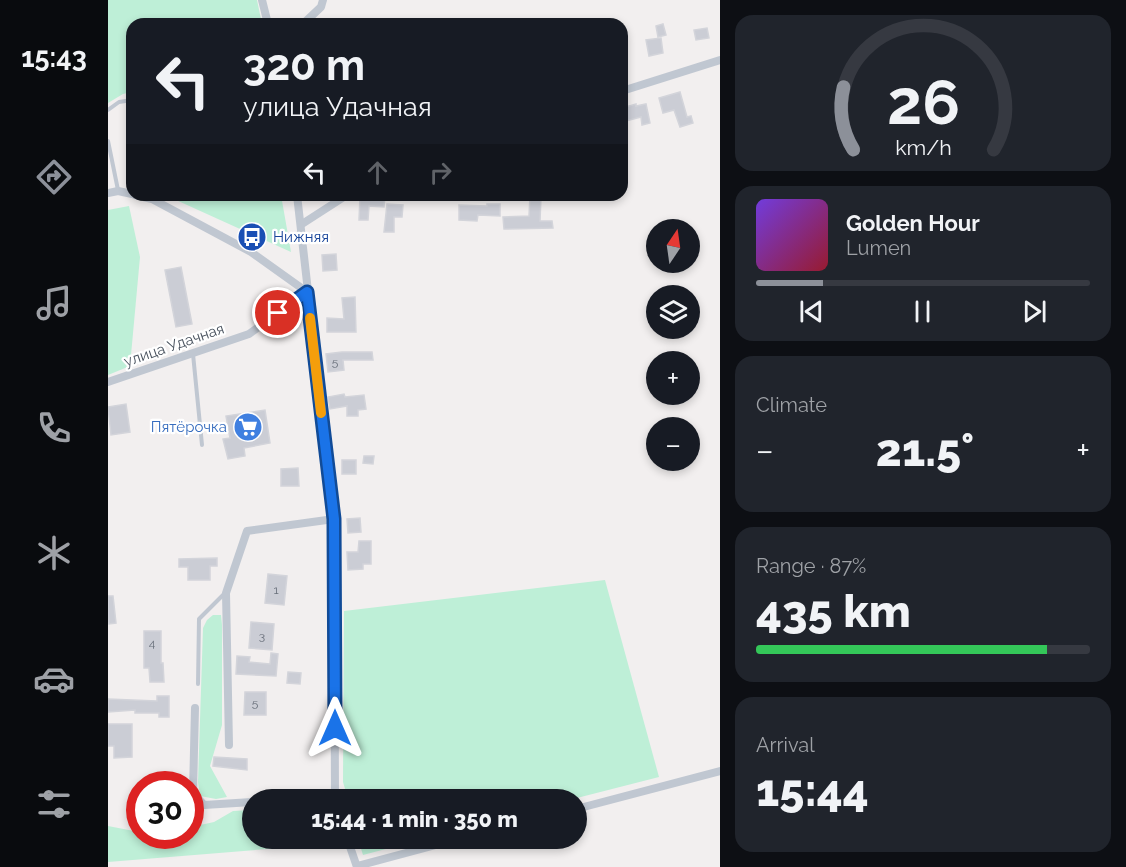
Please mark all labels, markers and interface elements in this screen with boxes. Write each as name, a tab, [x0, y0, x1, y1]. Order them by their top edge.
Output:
text: 320 m	[243, 41, 365, 90]
text: 15:43	[21, 42, 87, 73]
icon: left	[144, 42, 222, 120]
text: 26	[886, 65, 960, 139]
text: улица Удачная	[243, 91, 432, 122]
text: km/h	[895, 135, 951, 160]
icon: directions	[33, 156, 75, 198]
icon: left	[298, 156, 331, 189]
icon: ahead	[361, 156, 394, 189]
icon: right	[424, 156, 457, 189]
text: Golden Hour	[846, 210, 980, 236]
north arrow	[646, 219, 700, 273]
map controls	[646, 219, 700, 471]
bus stop icon: Нижняя	[236, 221, 268, 253]
place label: Нижняя	[273, 228, 329, 246]
text: Lumen	[846, 236, 911, 260]
icon: music	[33, 282, 75, 324]
button: layers	[646, 285, 700, 339]
pin	[252, 287, 303, 338]
icon: previous	[795, 295, 828, 328]
icon: pause	[906, 295, 939, 328]
icon: next	[1018, 295, 1051, 328]
icon: arrive	[261, 296, 294, 329]
street label: улица Удачная	[122, 319, 226, 371]
button: +	[646, 351, 700, 405]
house number: 5	[332, 355, 339, 369]
text: Climate	[756, 393, 827, 417]
icon: phone	[33, 407, 75, 449]
supermarket icon: Пятёрочка	[232, 411, 264, 443]
button: −	[646, 417, 700, 471]
place label: Пятёрочка	[151, 418, 227, 436]
text: 21.5°	[876, 424, 974, 477]
text: −	[756, 431, 774, 470]
text: +	[1076, 431, 1090, 470]
icon: climate	[33, 532, 75, 574]
text: Range · 87%	[756, 554, 866, 578]
house number: 1	[273, 583, 279, 597]
text: 435 km	[756, 585, 911, 638]
house number: 3	[259, 629, 265, 643]
house number: 4	[149, 636, 156, 650]
icon: car	[33, 658, 75, 700]
house number: 5	[252, 696, 259, 710]
position arrow	[303, 696, 367, 760]
text: Arrival	[756, 733, 815, 757]
text: 15:44	[756, 764, 869, 817]
speed limit sign: 30	[126, 771, 204, 849]
icon: filters	[33, 783, 75, 825]
text: 15:44 · 1 min · 350 m	[311, 806, 518, 832]

